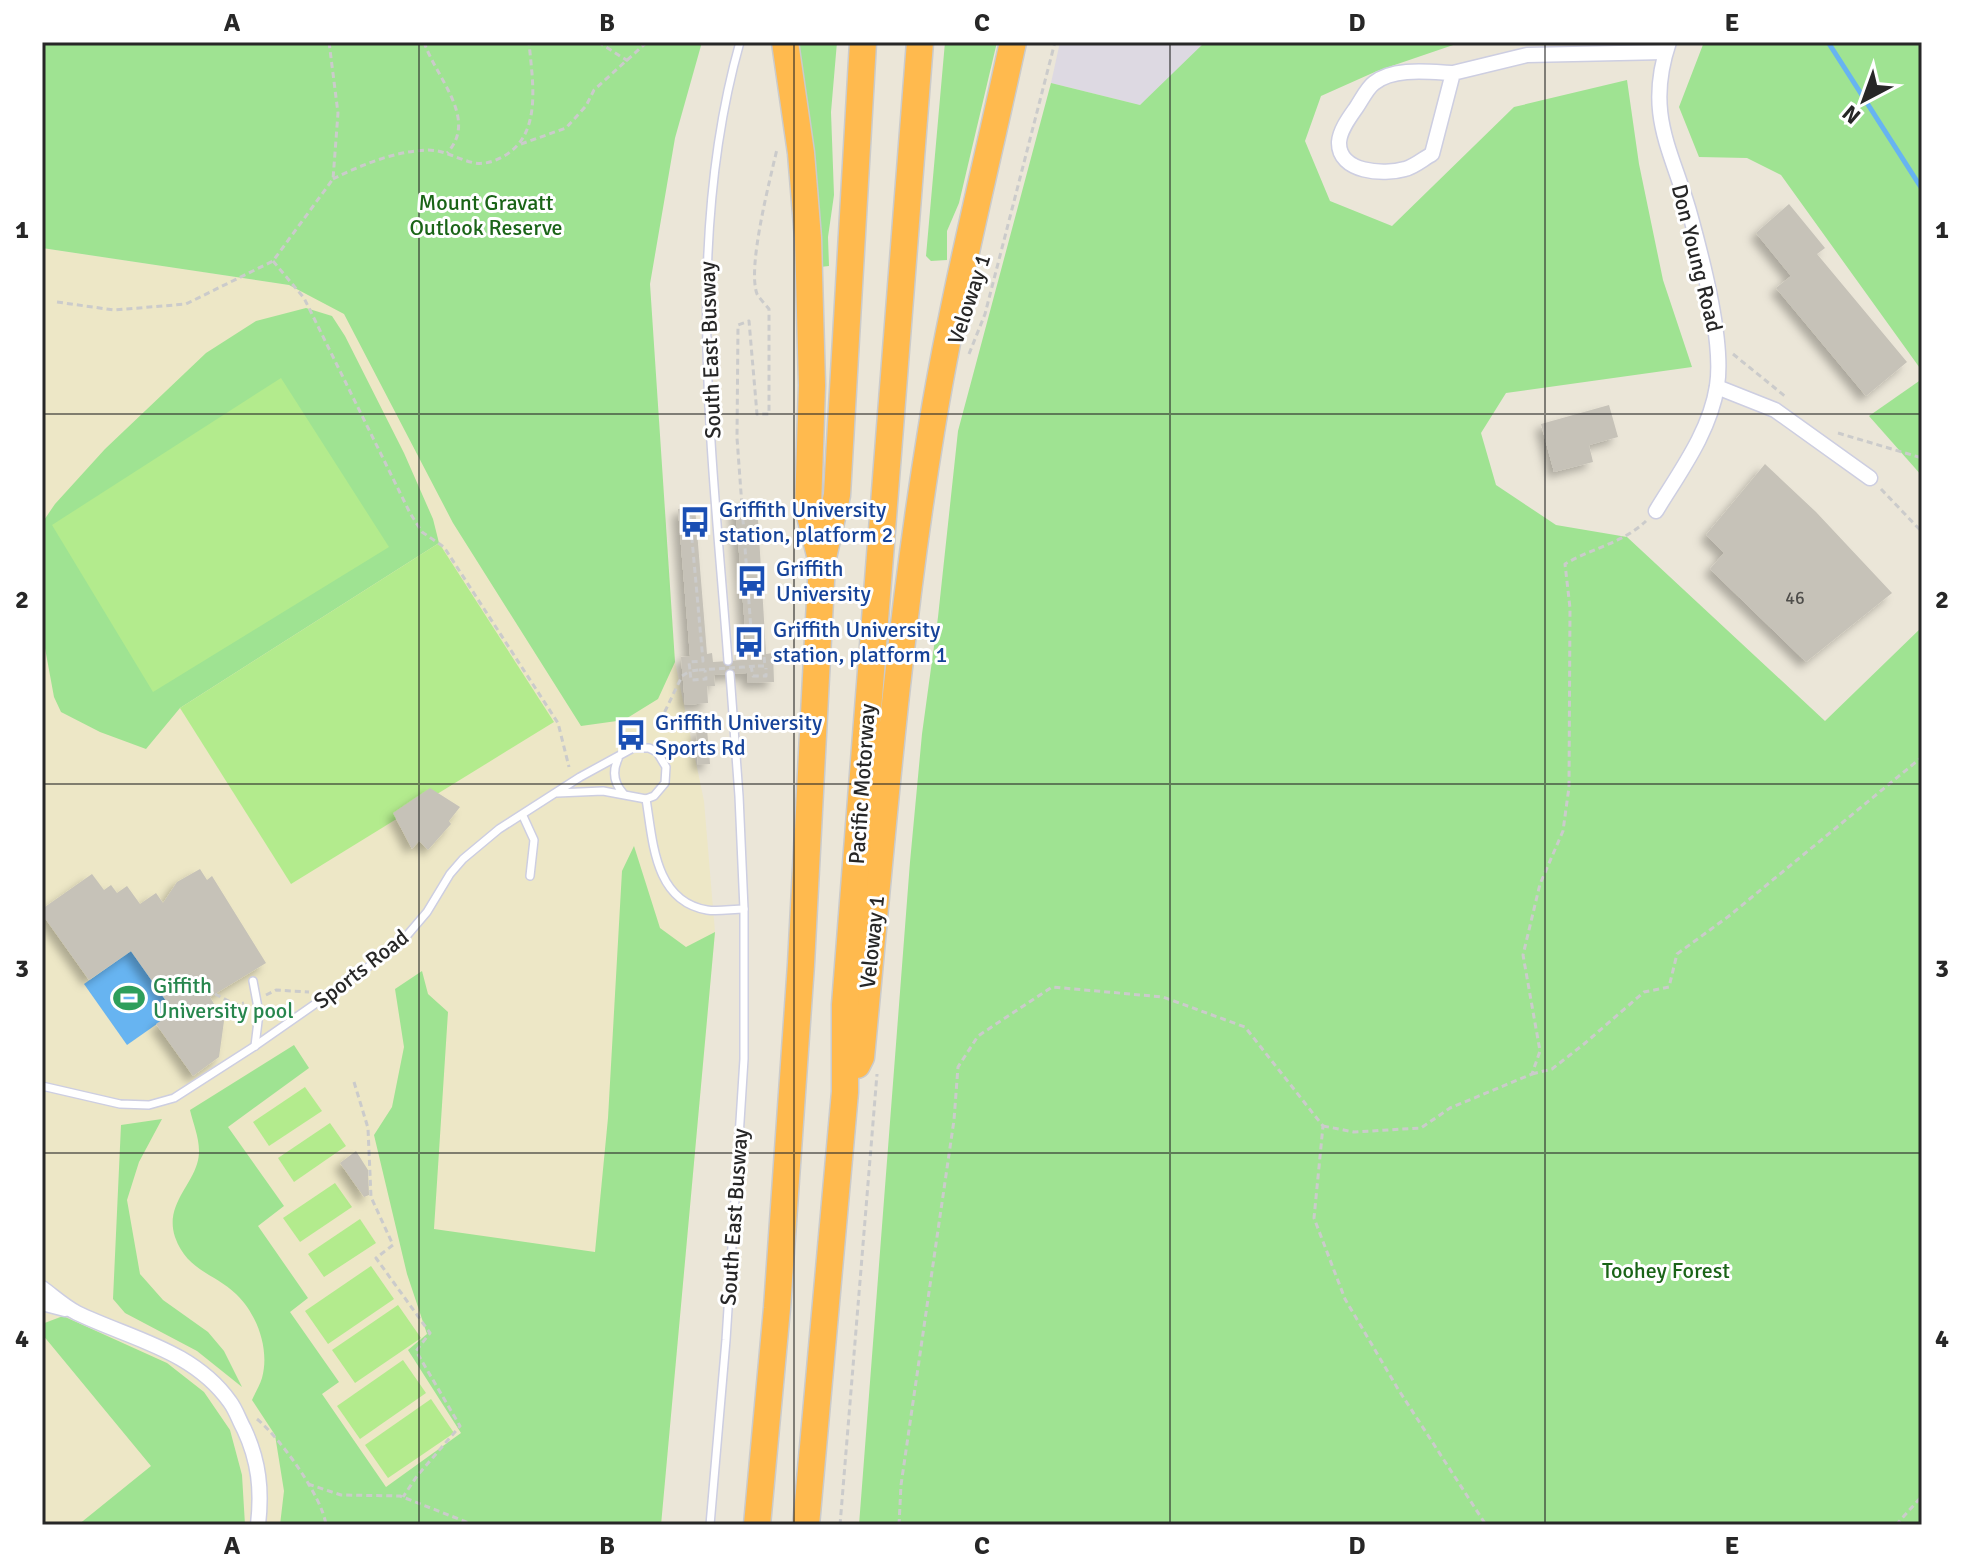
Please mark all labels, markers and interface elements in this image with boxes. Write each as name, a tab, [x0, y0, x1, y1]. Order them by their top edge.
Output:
text: A	[224, 7, 241, 39]
text: B	[599, 7, 615, 39]
text: C	[974, 7, 990, 39]
text: D	[1348, 7, 1366, 39]
text: E	[1725, 7, 1739, 39]
north arrow	[1824, 60, 1904, 140]
text: N	[1837, 100, 1866, 130]
street label: Don Young Road	[1666, 181, 1728, 335]
park label: Mount Gravatt Outlook Reserve	[409, 189, 563, 241]
text: 1	[15, 214, 29, 246]
text: 1	[1935, 214, 1949, 246]
street label: Veloway 1	[942, 250, 996, 348]
street label: South East Busway	[693, 260, 727, 439]
place label: Griffith University station, platform 2	[719, 496, 893, 548]
bus stop icon: Griffith University station, platform 2	[678, 505, 712, 539]
place label: Griffith University	[776, 555, 872, 607]
bus stop icon: Griffith University	[735, 564, 769, 598]
text: 2	[15, 584, 29, 616]
text: 2	[1935, 584, 1949, 616]
house number: 46	[1785, 587, 1805, 609]
place label: Griffith University station, platform 1	[773, 616, 947, 668]
bus stop icon: Griffith University station, platform 1	[732, 625, 766, 659]
street label: Pacific Motorway	[843, 702, 881, 865]
place label: Griffith University Sports Rd	[655, 709, 823, 761]
bus stop icon: Griffith University Sports Rd	[614, 718, 648, 752]
street label: Veloway 1	[854, 894, 890, 990]
street label: Sports Road	[308, 924, 414, 1014]
text: 3	[15, 953, 29, 985]
text: 3	[1935, 953, 1949, 985]
place label: Giffith University pool	[153, 972, 294, 1024]
sports icon: Giffith University pool	[112, 981, 146, 1015]
street label: South East Busway	[714, 1127, 754, 1307]
park label: Toohey Forest	[1602, 1257, 1730, 1284]
text: 4	[15, 1323, 29, 1355]
text: 4	[1935, 1323, 1949, 1355]
text: A	[224, 1530, 241, 1562]
text: B	[599, 1530, 615, 1562]
text: C	[974, 1530, 990, 1562]
text: D	[1348, 1530, 1366, 1562]
text: E	[1725, 1530, 1739, 1562]

